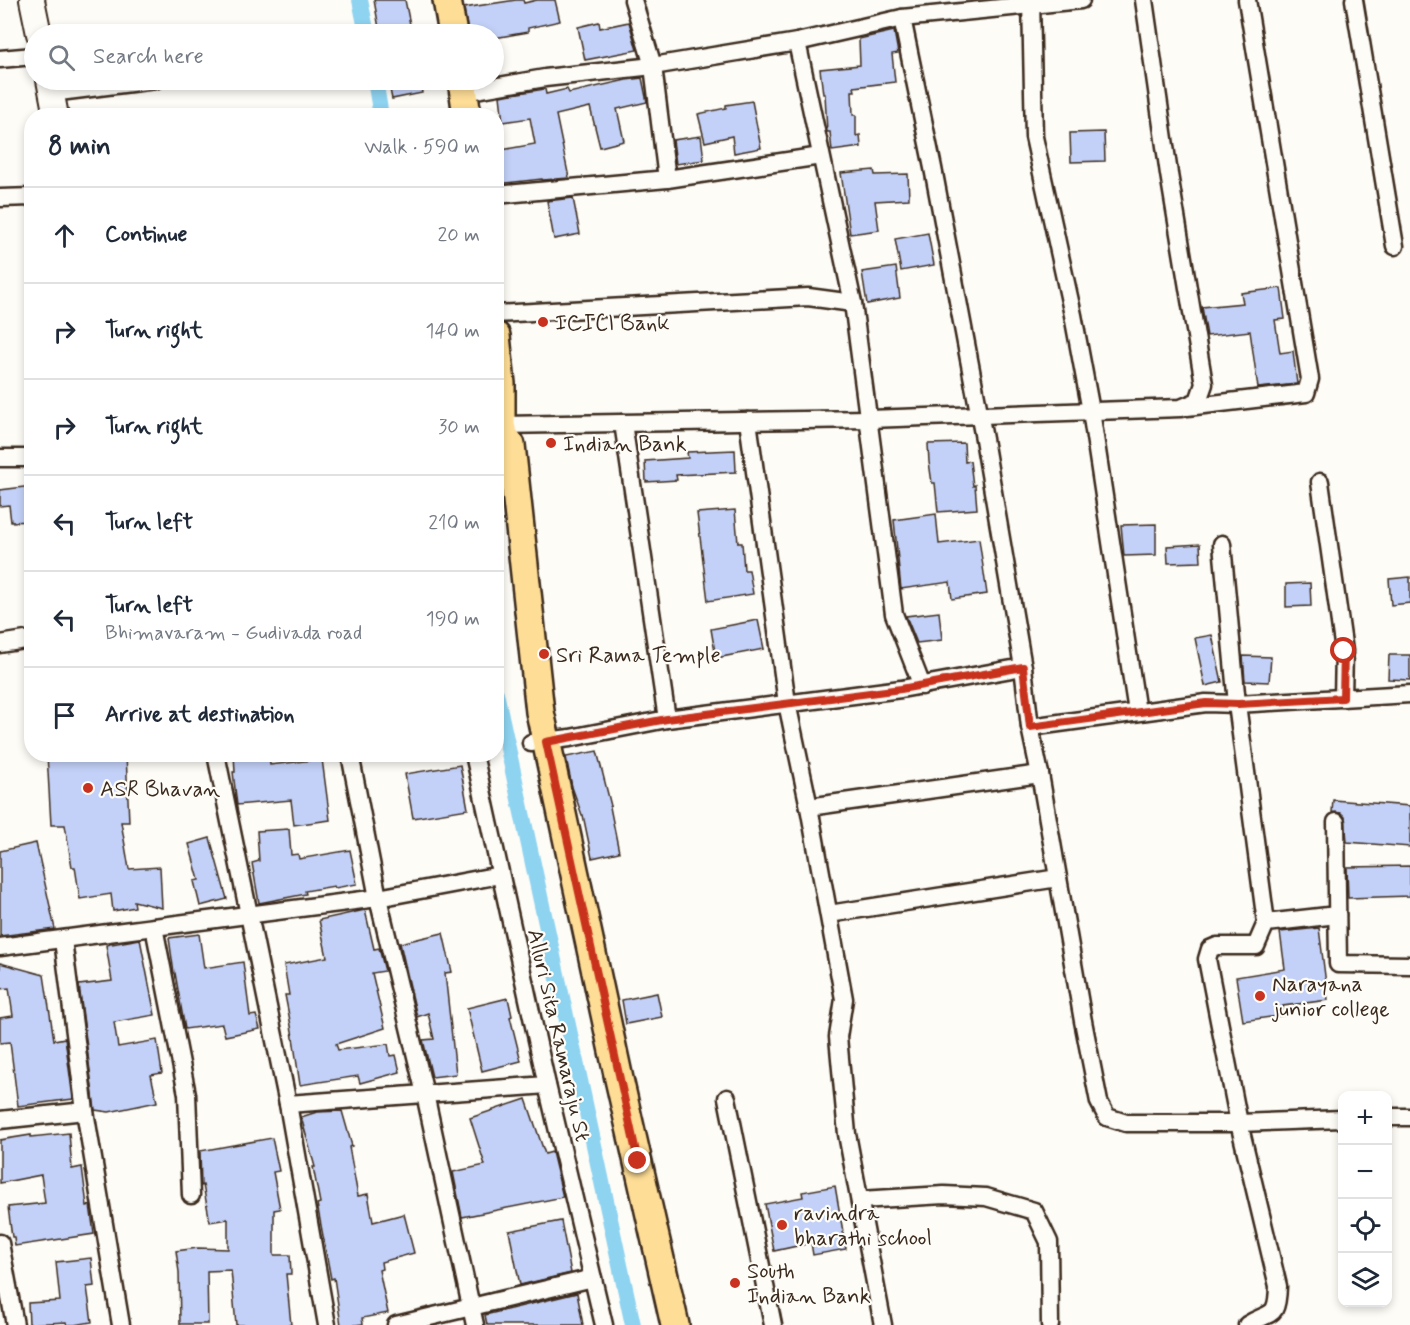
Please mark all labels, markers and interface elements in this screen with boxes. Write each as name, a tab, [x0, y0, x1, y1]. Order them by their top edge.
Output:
search box	[24, 24, 504, 90]
icon: search	[45, 41, 78, 74]
text: Search here	[93, 43, 204, 71]
text: 8 min	[48, 130, 111, 164]
text: Walk · 590 m	[364, 134, 480, 161]
icon: ahead	[48, 219, 81, 252]
text: Continue	[105, 221, 187, 249]
text: 20 m	[437, 222, 480, 249]
place label: ICICI Bank	[555, 310, 670, 338]
icon: right	[48, 315, 81, 348]
marker: ICICI Bank	[536, 315, 550, 329]
text: Turn right	[105, 317, 203, 345]
text: 140 m	[426, 318, 480, 345]
icon: right	[48, 411, 81, 444]
text: Turn right	[105, 413, 203, 441]
text: 30 m	[438, 414, 480, 441]
place label: Indian Bank	[563, 431, 687, 459]
marker: Indian Bank	[544, 436, 558, 450]
icon: left	[48, 507, 81, 540]
text: Turn left	[105, 509, 193, 537]
text: 210 m	[428, 510, 480, 537]
text: Turn left	[105, 592, 193, 620]
icon: left	[48, 603, 81, 636]
text: 190 m	[426, 606, 480, 633]
text: Bhimavaram - Gudivada road	[105, 620, 362, 647]
route start	[1330, 637, 1356, 663]
place label: Sri Rama Temple	[556, 642, 721, 670]
marker: Sri Rama Temple	[537, 647, 551, 661]
icon: arrive	[48, 699, 81, 732]
text: Arrive at destination	[105, 701, 295, 729]
place label: ASR Bhavan	[100, 776, 220, 804]
marker: ASR Bhavan	[81, 781, 95, 795]
street label: Alluri Sita Ramaraju St	[520, 926, 596, 1145]
place label: Narayana junior college	[1271, 971, 1390, 1025]
marker: Narayana junior college	[1253, 989, 1267, 1003]
map controls	[1338, 1091, 1392, 1307]
button: +	[1338, 1091, 1392, 1145]
button: −	[1338, 1145, 1392, 1199]
route end	[624, 1147, 650, 1173]
button: locate	[1338, 1199, 1392, 1253]
place label: ravindra bharathi school	[794, 1200, 932, 1253]
marker: ravindra bharathi school	[775, 1218, 789, 1232]
button: layers	[1338, 1253, 1392, 1307]
place label: South Indian Bank	[747, 1258, 871, 1311]
marker: South Indian Bank	[728, 1276, 742, 1290]

